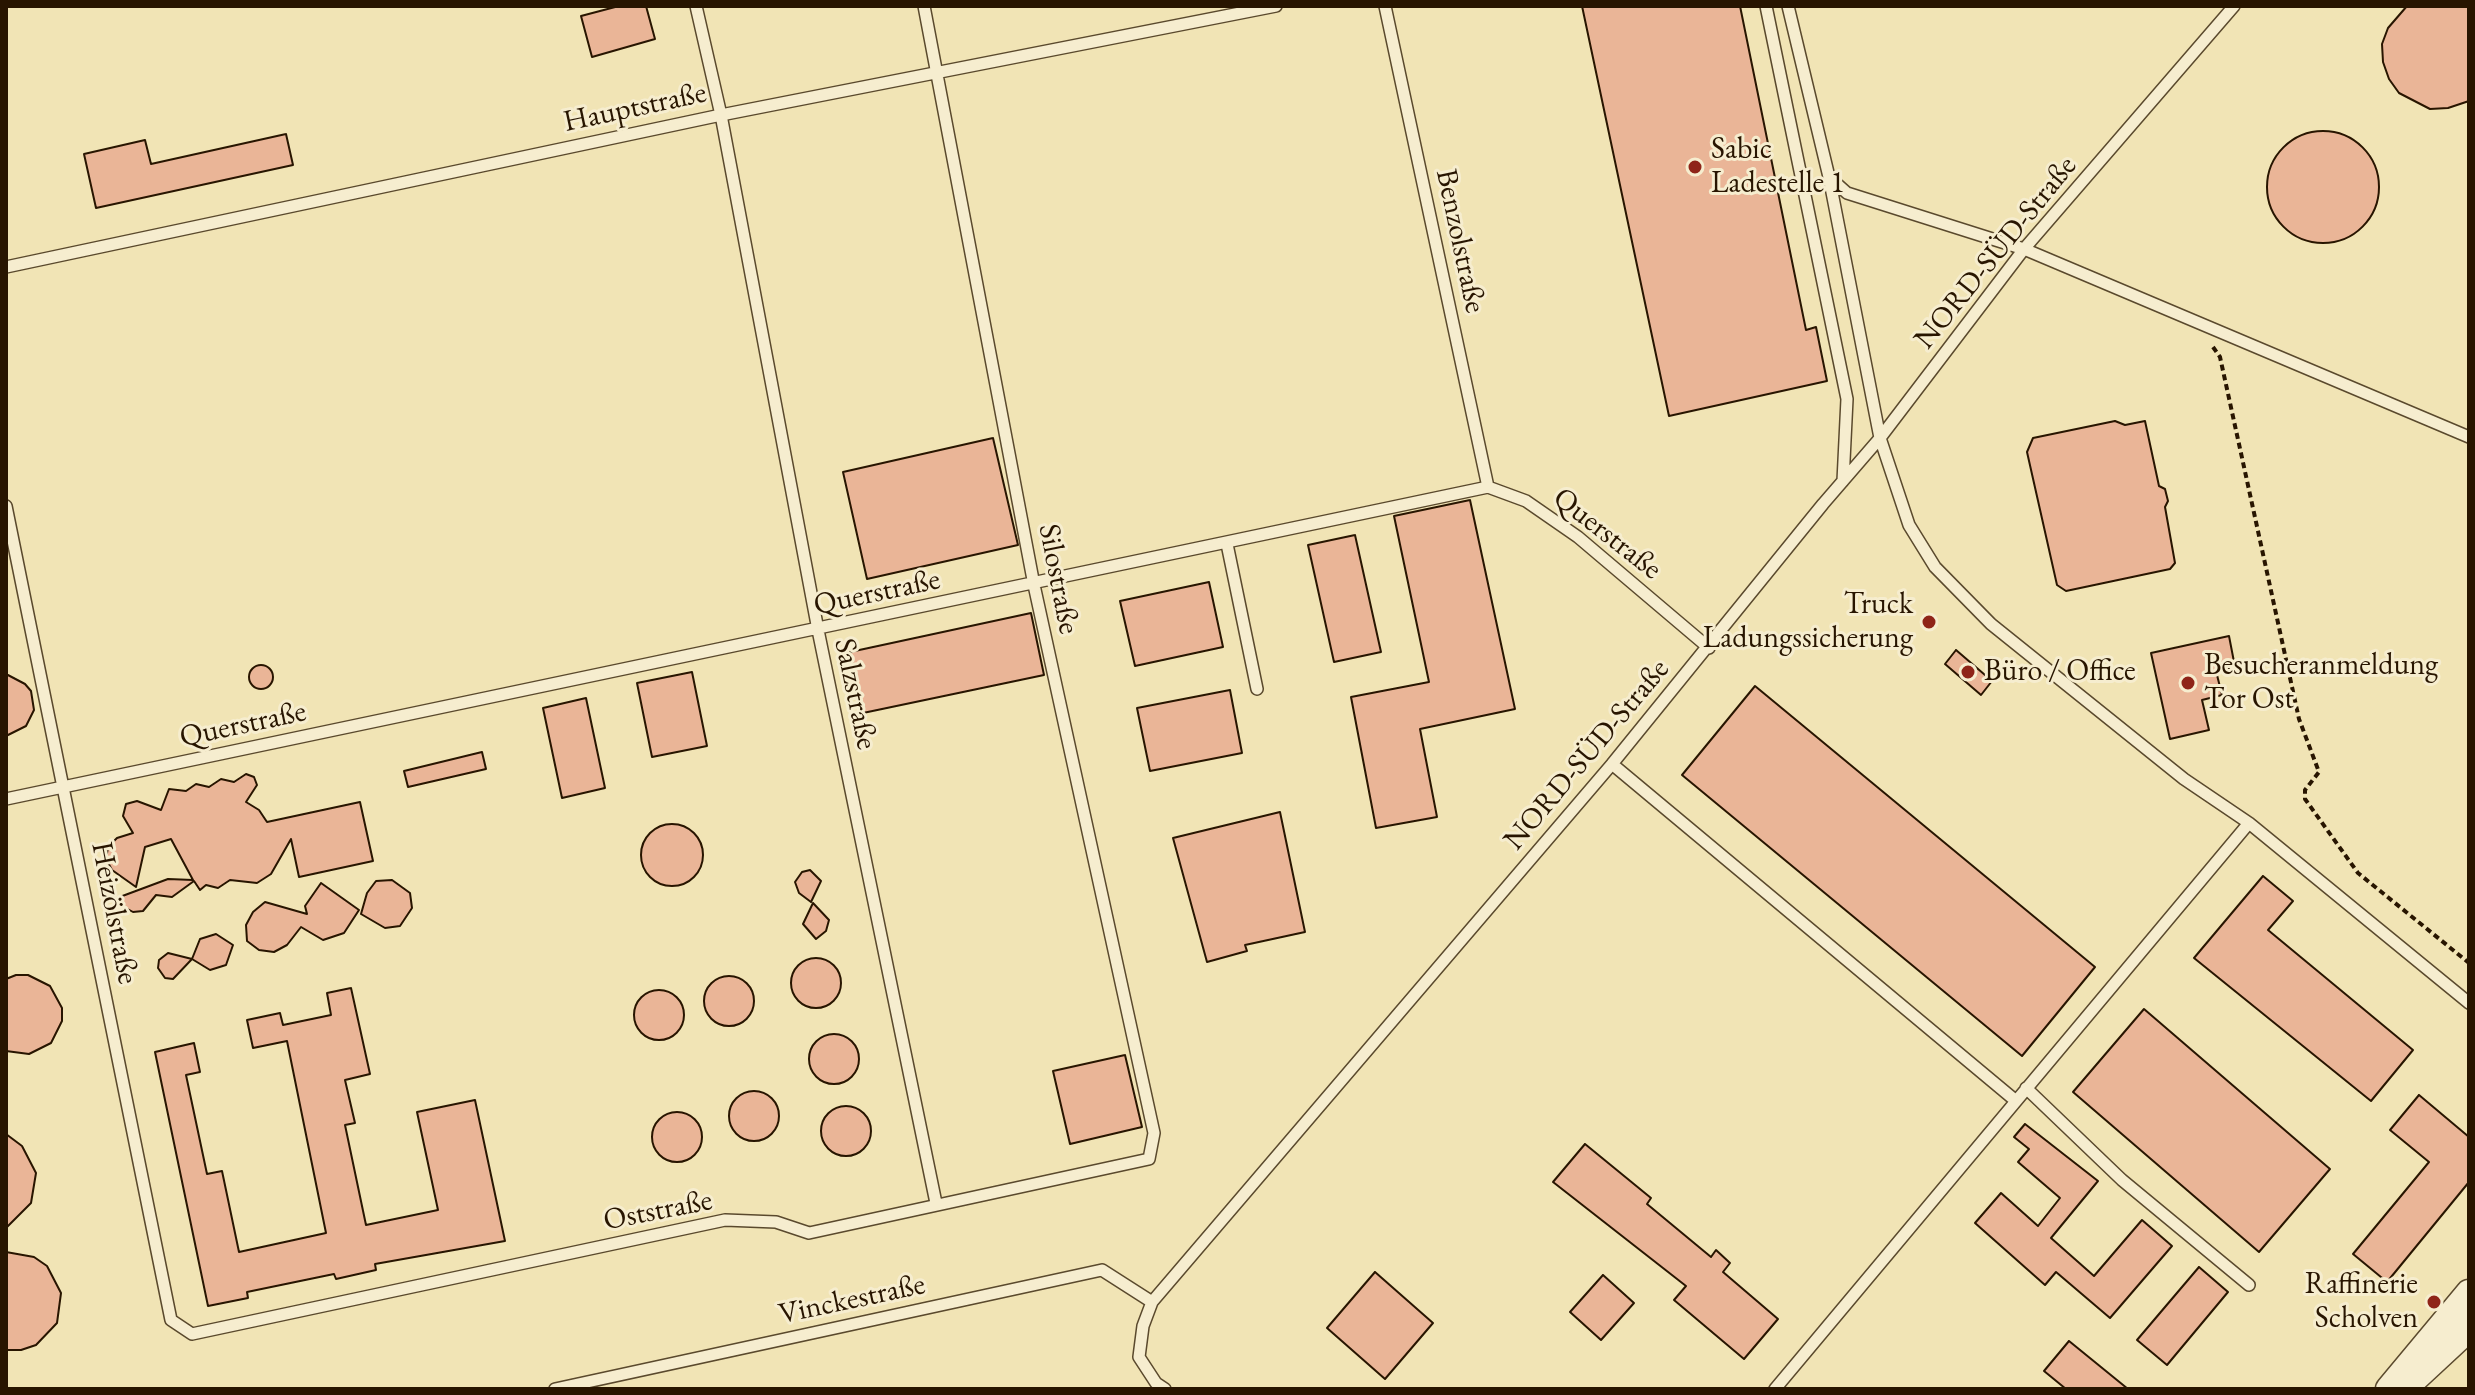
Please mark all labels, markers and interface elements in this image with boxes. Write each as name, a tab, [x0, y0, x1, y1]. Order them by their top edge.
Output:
street label: Hauptstraße	[560, 75, 710, 141]
place label: Sabic Ladestelle 1	[1711, 132, 1845, 202]
street label: NORD-SÜD-Straße	[1907, 149, 2085, 357]
marker: Sabic Ladestelle 1	[1686, 158, 1704, 176]
street label: Benzolstraße	[1427, 166, 1493, 316]
street label: Querstraße	[1545, 480, 1669, 588]
street label: Silostraße	[1030, 521, 1086, 637]
street label: Querstraße	[810, 562, 944, 624]
place label: Truck Ladungssicherung	[1703, 587, 1913, 658]
marker: Truck Ladungssicherung	[1920, 613, 1938, 631]
street label: Salzstraße	[826, 635, 884, 753]
place label: Besucheranmeldung Tor Ost	[2204, 648, 2438, 718]
street label: NORD-SÜD-Straße	[1497, 652, 1677, 858]
place label: Büro / Office	[1984, 654, 2136, 690]
marker: Büro / Office	[1959, 663, 1977, 681]
marker: Besucheranmeldung Tor Ost	[2179, 674, 2197, 692]
street label: Querstraße	[176, 694, 310, 756]
street label: Heizölstraße	[83, 839, 145, 987]
street label: Oststraße	[601, 1183, 715, 1239]
street label: Vinckestraße	[776, 1267, 928, 1333]
place label: Raffinerie Scholven	[2305, 1267, 2418, 1338]
marker: Raffinerie Scholven	[2425, 1293, 2443, 1311]

